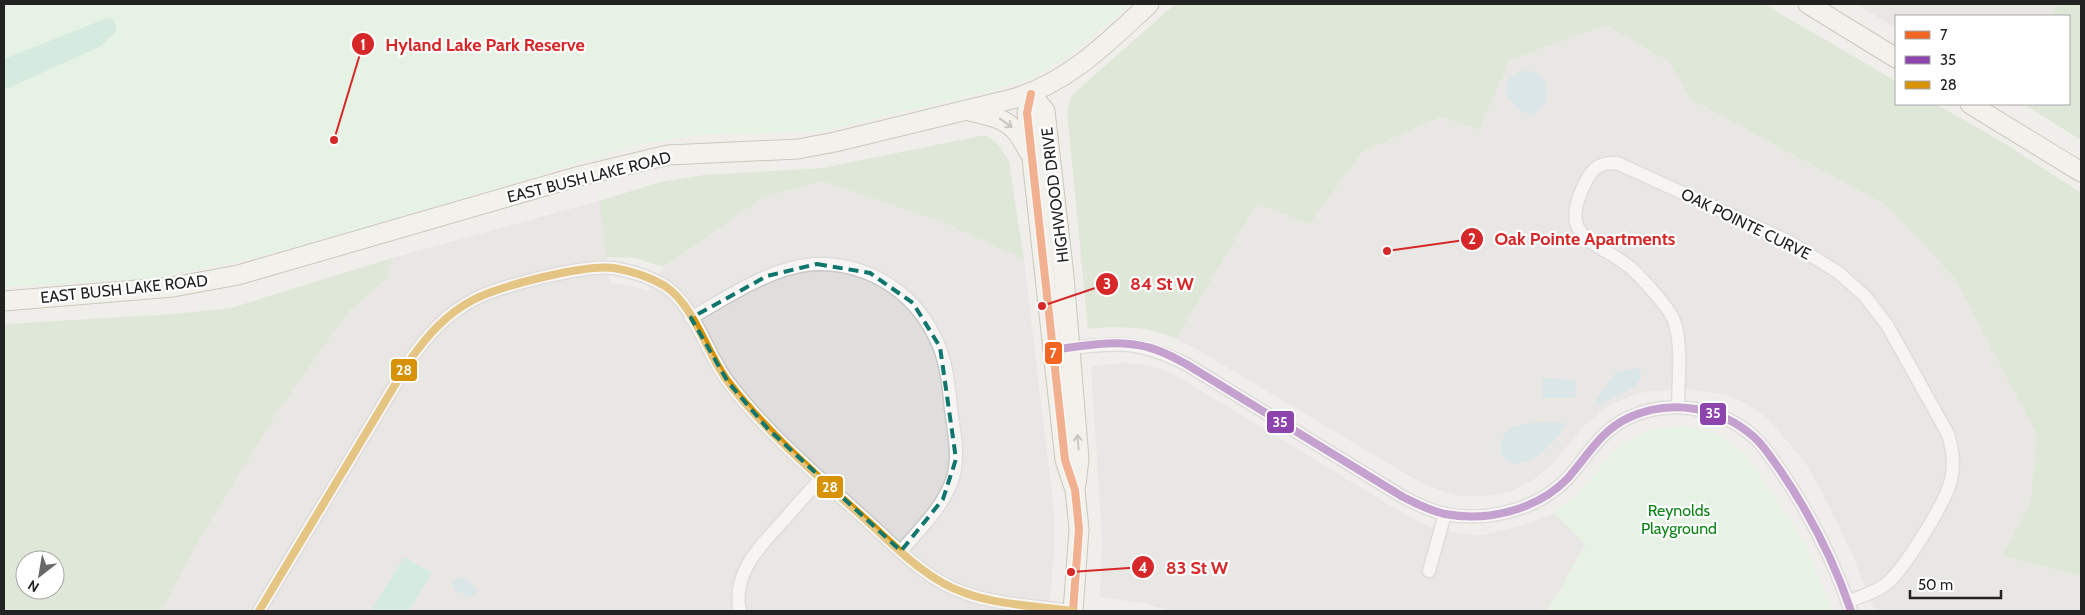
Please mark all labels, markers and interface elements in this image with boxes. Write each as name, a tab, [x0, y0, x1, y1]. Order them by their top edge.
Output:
legend	[1895, 15, 2070, 105]
text: 7	[1940, 26, 1948, 44]
callout: Hyland Lake Park Reserve	[350, 28, 595, 61]
text: Hyland Lake Park Reserve	[385, 34, 585, 56]
text: 1	[360, 36, 366, 54]
text: 35	[1940, 51, 1956, 69]
text: 28	[1940, 76, 1957, 94]
one-way arrow	[999, 118, 1013, 128]
street label: HIGHWOOD DRIVE	[1037, 126, 1073, 264]
street label: EAST BUSH LAKE ROAD	[505, 147, 673, 207]
street label: OAK POINTE CURVE	[1678, 184, 1814, 264]
callout: Oak Pointe Apartments	[1459, 222, 1685, 255]
text: Oak Pointe Apartments	[1495, 228, 1676, 250]
text: 2	[1468, 230, 1476, 248]
callout: 84 St W	[1095, 267, 1204, 300]
street label: EAST BUSH LAKE ROAD	[39, 271, 209, 307]
text: 84 St W	[1130, 273, 1195, 295]
text: 3	[1103, 275, 1111, 293]
line badge: 7	[1044, 341, 1063, 365]
text: 7	[1049, 344, 1057, 362]
line badge: 28	[390, 358, 418, 382]
text: 28	[396, 361, 412, 379]
line badge: 35	[1699, 402, 1727, 426]
text: 35	[1705, 404, 1721, 422]
line badge: 35	[1266, 410, 1295, 434]
text: 35	[1272, 413, 1288, 431]
one-way arrow	[1073, 434, 1082, 450]
line badge: 28	[816, 475, 844, 499]
text: 28	[822, 478, 838, 496]
park label: Reynolds Playground	[1641, 501, 1717, 538]
north arrow	[15, 550, 65, 600]
callout: 83 St W	[1131, 551, 1238, 584]
text: 83 St W	[1166, 557, 1229, 579]
text: 4	[1138, 559, 1148, 577]
scale bar	[1910, 568, 2001, 600]
text: N	[24, 576, 42, 596]
text: 50 m	[1918, 576, 1953, 594]

